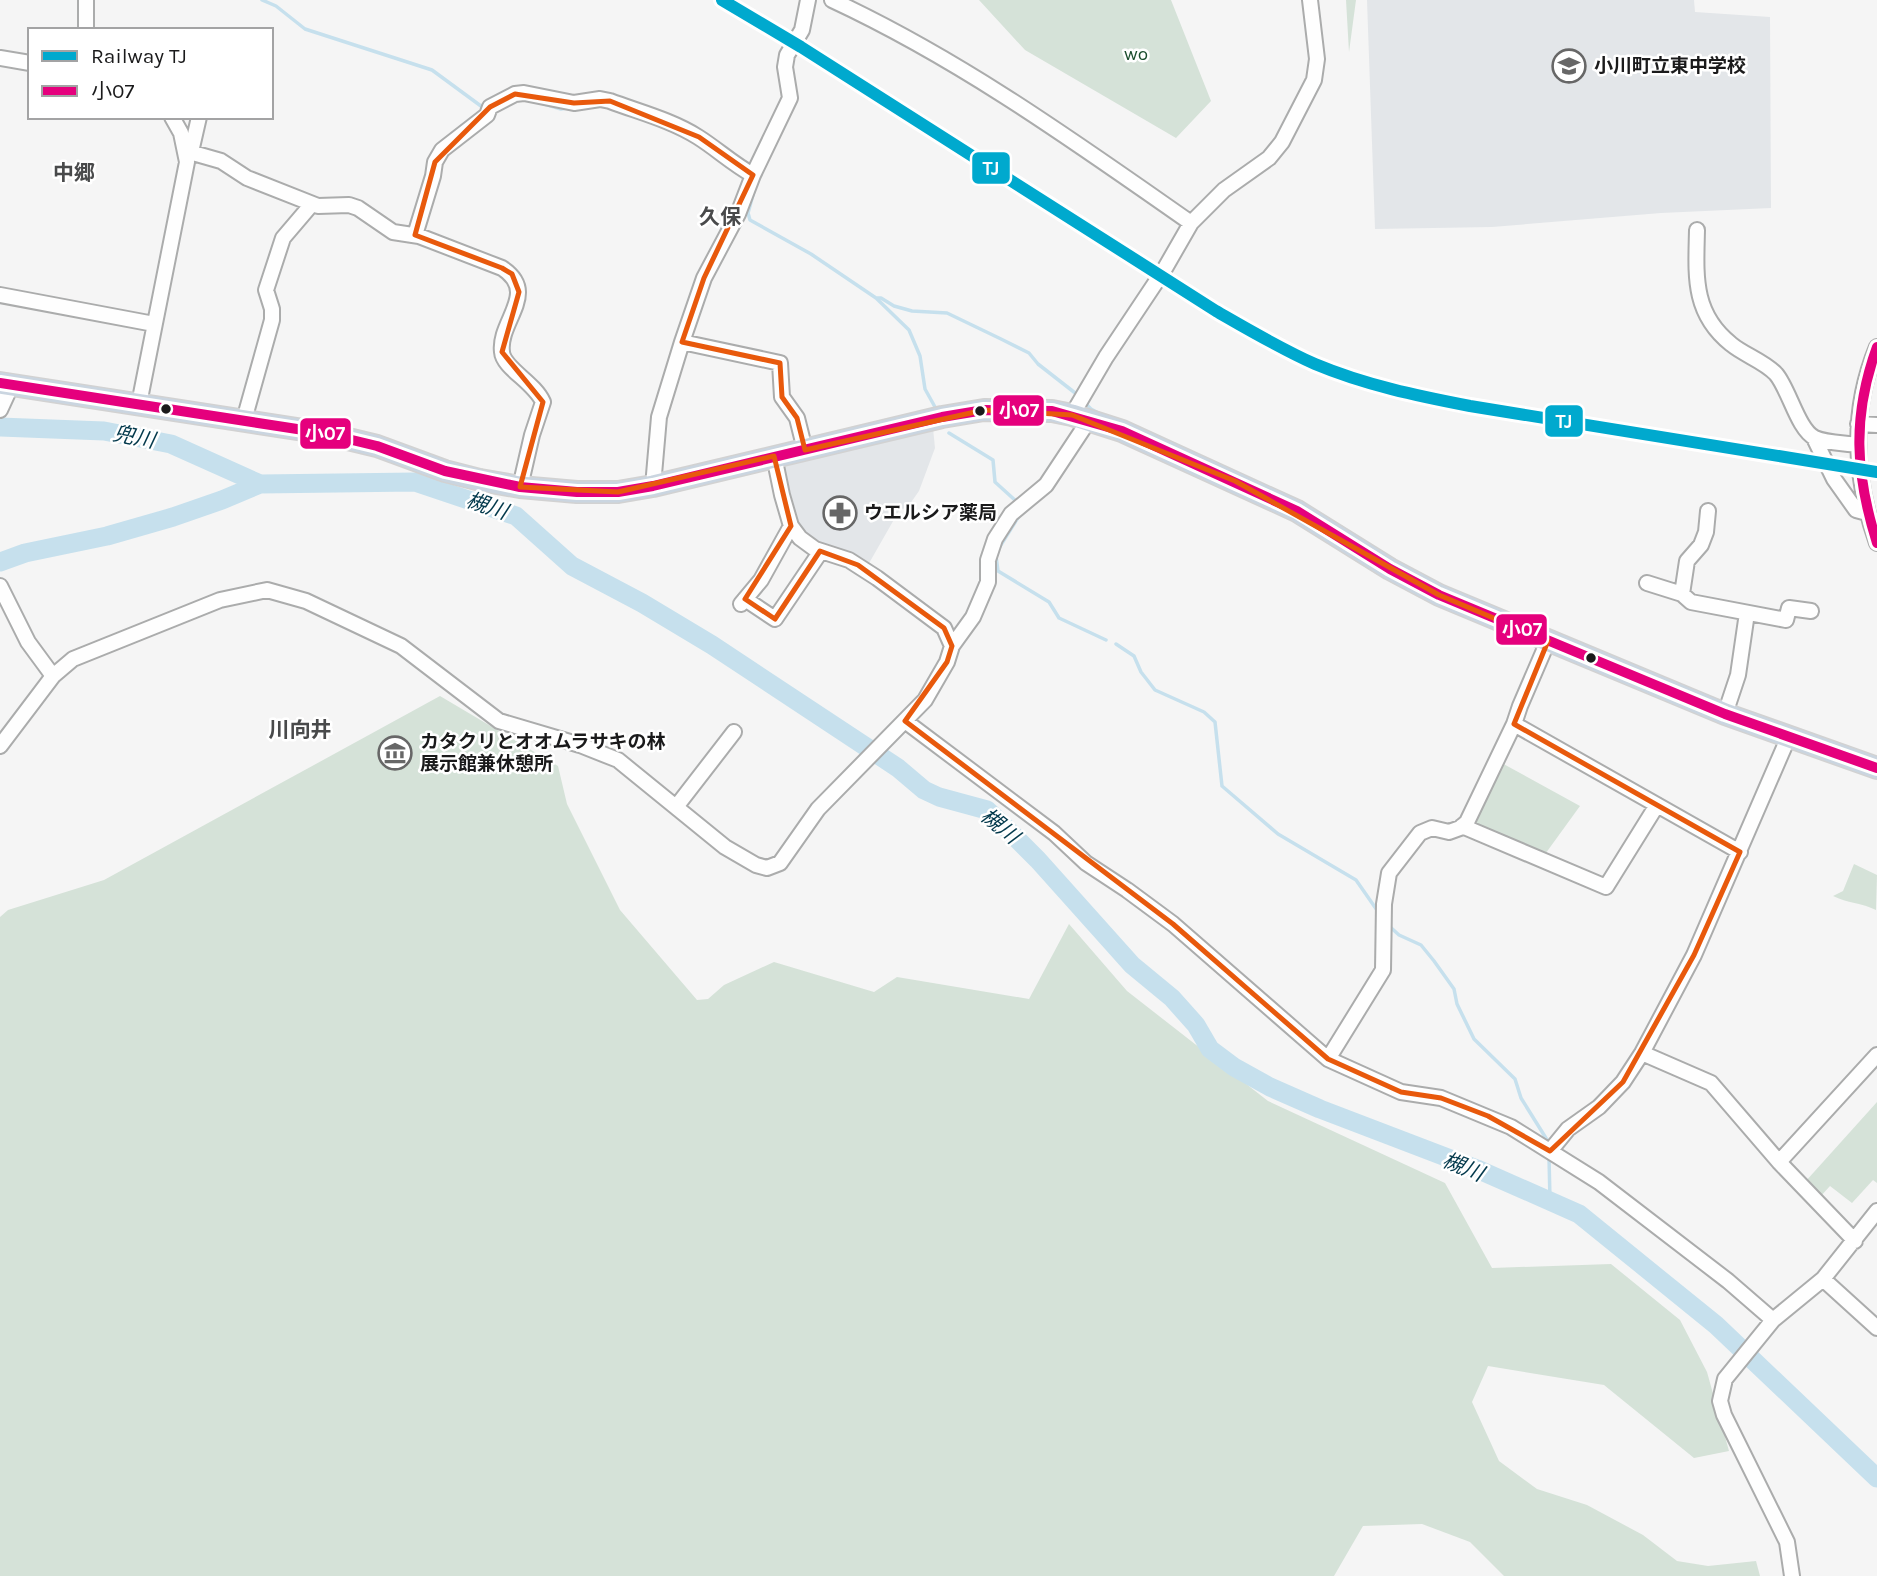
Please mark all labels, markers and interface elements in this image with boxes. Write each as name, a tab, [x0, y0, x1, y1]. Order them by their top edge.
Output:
legend	[28, 28, 273, 119]
park label: wo	[1124, 43, 1148, 65]
text: Railway TJ	[91, 44, 187, 68]
school or university icon: 小川町立東中学校	[1550, 47, 1588, 85]
place label: 小川町立東中学校	[1594, 55, 1746, 77]
text: 小07	[91, 79, 134, 103]
line badge: TJ	[971, 151, 1011, 185]
text: TJ	[982, 158, 1000, 180]
district label: 中郷	[53, 161, 95, 185]
district label: 久保	[699, 205, 742, 229]
line badge: 小07	[992, 394, 1045, 427]
text: 小07	[999, 400, 1040, 422]
unlabelled marker	[159, 402, 173, 416]
unlabelled marker	[973, 404, 987, 418]
line badge: TJ	[1544, 404, 1584, 438]
text: TJ	[1555, 411, 1573, 433]
line badge: 小07	[299, 417, 352, 450]
water label: 兜川	[111, 421, 159, 453]
text: 小07	[305, 423, 346, 445]
water label: 槻川	[463, 488, 513, 525]
pharmacy icon: ウエルシア薬局	[821, 494, 859, 532]
place label: ウエルシア薬局	[864, 502, 997, 524]
line badge: 小07	[1495, 613, 1548, 646]
text: 小07	[1502, 619, 1543, 641]
unlabelled marker	[1584, 651, 1598, 665]
district label: 川向井	[269, 718, 332, 742]
place label: カタクリとオオムラサキの林 展示館兼休憩所	[420, 731, 665, 775]
museum icon: カタクリとオオムラサキの林 展示館兼休憩所	[376, 734, 414, 772]
water label: 槻川	[976, 803, 1025, 850]
water label: 槻川	[1439, 1148, 1489, 1187]

